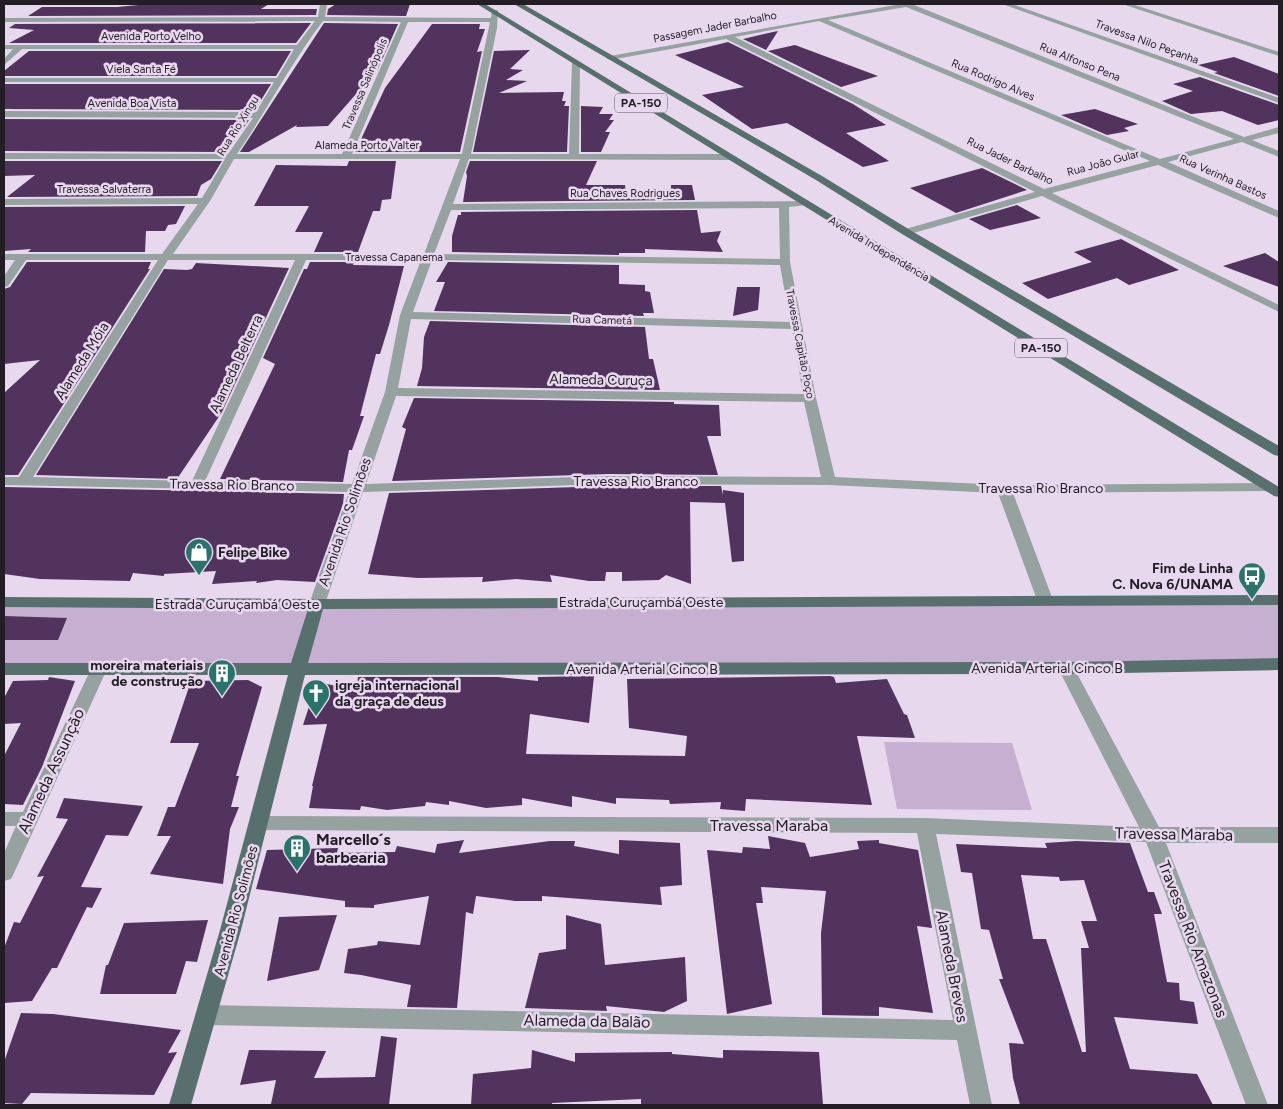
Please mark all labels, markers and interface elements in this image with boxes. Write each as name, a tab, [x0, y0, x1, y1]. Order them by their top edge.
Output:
street label: Passagem Jader Barbalho	[652, 9, 778, 45]
street label: Travessa Nilo Peçanha	[1093, 17, 1201, 67]
street label: Avenida Porto Velho	[101, 30, 201, 43]
street label: Travessa Salinópolis	[340, 36, 390, 132]
street label: Rua Alfonso Pena	[1038, 40, 1122, 84]
street label: Rua Rodrigo Alves	[949, 57, 1037, 103]
street label: Viela Santa Fé	[106, 63, 176, 76]
street label: Rua Rio Xingu	[214, 94, 262, 158]
road number: PA-150	[615, 94, 667, 112]
street label: Avenida Boa Vista	[88, 97, 176, 110]
street label: Rua Jader Barbalho	[965, 134, 1055, 188]
street label: Alameda Porto Valter	[315, 139, 419, 152]
street label: Rua João Gular	[1065, 147, 1141, 179]
street label: Rua Verinha Bastos	[1177, 152, 1269, 202]
street label: Travessa Salvaterra	[57, 183, 151, 196]
street label: Rua Chaves Rodrigues	[570, 187, 680, 200]
street label: Avenida Independência	[826, 214, 932, 284]
street label: Travessa Capanema	[345, 251, 443, 264]
street label: Travessa Capitão Poço	[783, 288, 817, 400]
street label: Alameda Belterra	[206, 312, 266, 416]
street label: Rua Cametá	[572, 312, 632, 328]
street label: Alameda Móia	[51, 319, 113, 403]
road number: PA-150	[1015, 338, 1067, 358]
street label: Alameda Curuça	[549, 371, 653, 389]
street label: Avenida Rio Solimões	[315, 456, 375, 588]
street label: Travessa Rio Branco	[574, 473, 698, 490]
street label: Travessa Rio Branco	[169, 475, 295, 495]
street label: Travessa Rio Branco	[979, 480, 1103, 497]
shop icon: Felipe Bike	[184, 537, 214, 576]
place label: Felipe Bike	[218, 544, 287, 561]
place label: Fim de Linha C. Nova 6/UNAMA	[1112, 560, 1233, 593]
bus stop icon: Fim de Linha C. Nova 6/UNAMA	[1237, 561, 1267, 600]
street label: Estrada Curuçambá Oeste	[559, 594, 724, 611]
street label: Estrada Curuçambá Oeste	[155, 596, 320, 613]
place label: moreira materiais de construção	[90, 657, 203, 690]
building icon: moreira materiais de construção	[207, 658, 237, 697]
street label: Avenida Arterial Cinco B	[971, 660, 1123, 677]
street label: Avenida Arterial Cinco B	[566, 661, 718, 678]
place label: igreja internacional da graça de deus	[335, 677, 459, 710]
church icon: igreja internacional da graça de deus	[301, 678, 331, 717]
street label: Alameda Assunção	[14, 705, 88, 837]
street label: Travessa Maraba	[710, 816, 828, 835]
street label: Travessa Maraba	[1115, 823, 1233, 845]
place label: Marcello´s barbearia	[316, 830, 391, 867]
building icon: Marcello´s barbearia	[282, 833, 312, 872]
street label: Avenida Rio Solimões	[210, 844, 262, 978]
street label: Travessa Rio Amazonas	[1154, 858, 1232, 1020]
street label: Alameda Breves	[932, 908, 972, 1024]
street label: Alameda da Balão	[523, 1010, 651, 1032]

